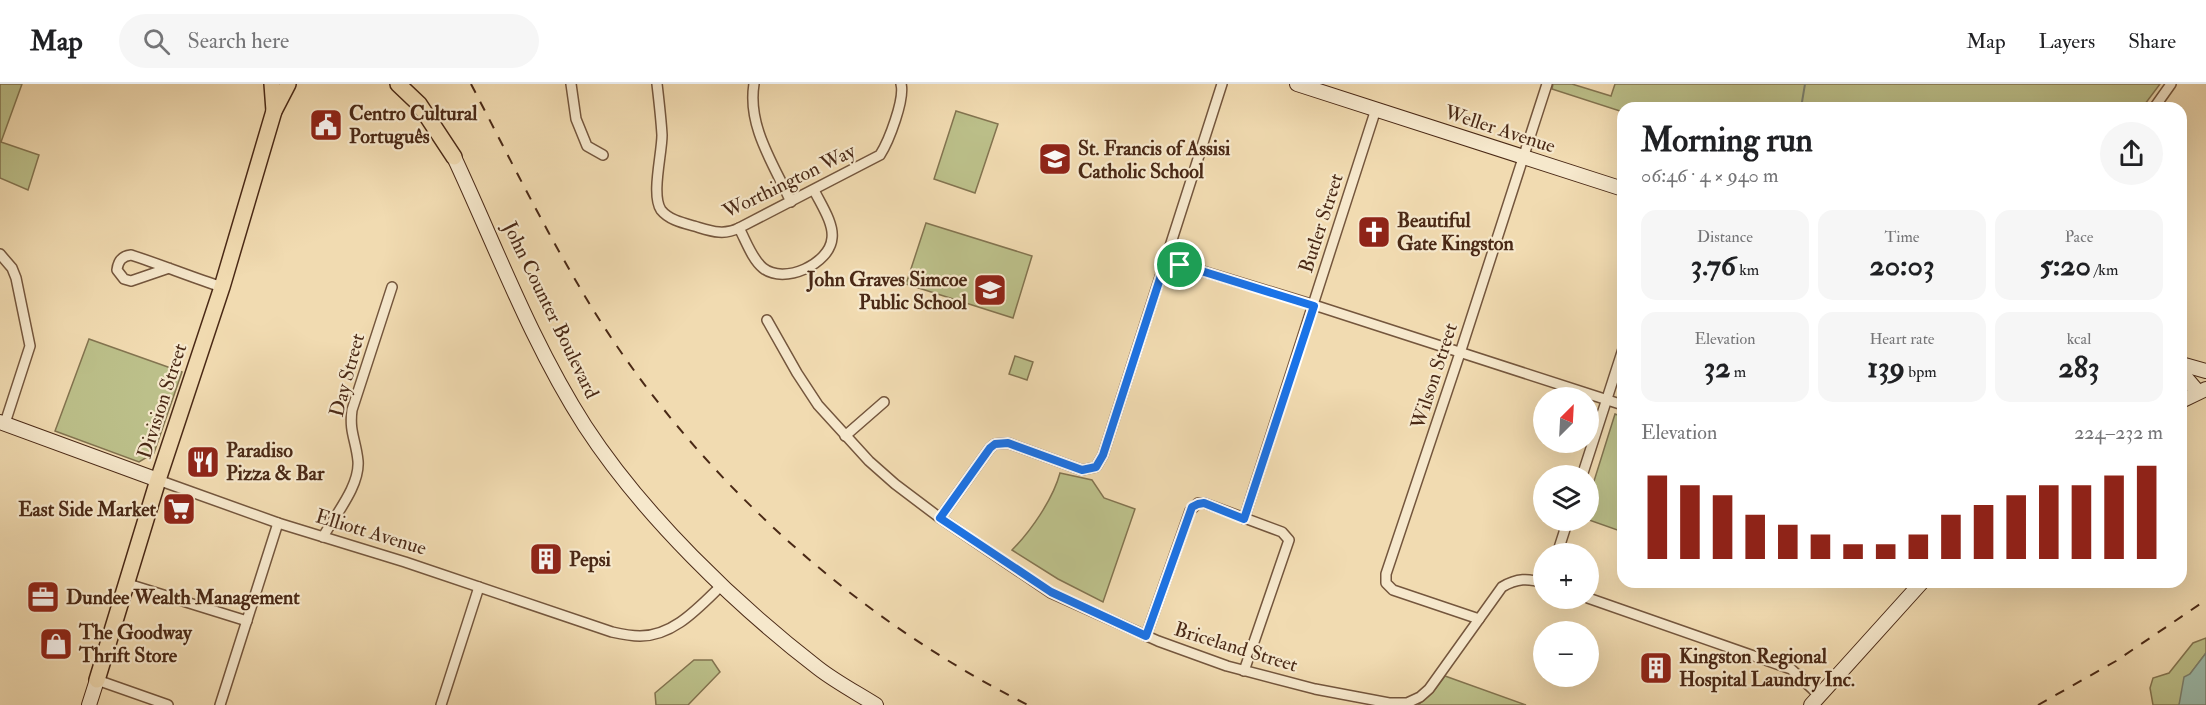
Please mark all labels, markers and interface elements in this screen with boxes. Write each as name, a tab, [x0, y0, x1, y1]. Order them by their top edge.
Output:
search box	[119, 14, 539, 68]
text: Map	[30, 24, 83, 59]
icon: search	[140, 25, 173, 58]
text: Search here	[188, 27, 289, 55]
text: Map	[1966, 28, 2006, 55]
text: Layers	[2039, 28, 2095, 55]
text: Share	[2128, 28, 2176, 55]
street label: Weller Avenue	[1440, 99, 1559, 159]
place label: Centro Cultural Português	[349, 101, 478, 150]
public building icon: Centro Cultural Português	[308, 107, 344, 143]
text: Morning run	[1641, 120, 1813, 161]
button: share	[2100, 122, 2163, 185]
place label: St. Francis of Assisi Catholic School	[1078, 136, 1231, 184]
street label: Worthington Way	[718, 138, 860, 224]
school or university icon: St. Francis of Assisi Catholic School	[1037, 141, 1073, 177]
text: 06:46 · 4 × 940 m	[1641, 163, 1779, 188]
street label: Butler Street	[1293, 170, 1349, 276]
place label: Beautiful Gate Kingston	[1397, 208, 1514, 257]
church icon: Beautiful Gate Kingston	[1356, 214, 1392, 250]
street label: John Counter Boulevard	[497, 216, 605, 403]
text: Distance	[1697, 227, 1753, 247]
text: Time	[1885, 227, 1919, 247]
text: Pace	[2065, 227, 2093, 247]
pin	[1154, 239, 1205, 290]
text: 3.76	[1691, 247, 1736, 284]
text: 20:03	[1870, 247, 1934, 284]
text: 5:20	[2040, 247, 2091, 284]
icon: arrive	[1163, 248, 1196, 281]
text: km	[1736, 260, 1759, 280]
text: /km	[2091, 260, 2118, 280]
place label: John Graves Simcoe Public School	[806, 267, 968, 315]
school or university icon: John Graves Simcoe Public School	[972, 272, 1008, 308]
street label: Wilson Street	[1405, 319, 1463, 433]
text: Elevation	[1695, 329, 1755, 349]
text: Heart rate	[1869, 329, 1935, 349]
text: kcal	[2067, 329, 2091, 349]
street label: Day Street	[324, 330, 370, 420]
street label: Division Street	[132, 340, 193, 462]
text: 32	[1704, 349, 1730, 386]
text: 139	[1867, 349, 1905, 386]
text: 283	[2059, 349, 2099, 386]
text: m	[1730, 362, 1746, 382]
text: bpm	[1905, 362, 1937, 382]
north arrow	[1533, 387, 1599, 453]
map controls	[1533, 387, 1599, 687]
text: Elevation	[1641, 420, 1717, 445]
text: 224–232 m	[2074, 420, 2163, 445]
place label: Paradiso Pizza & Bar	[226, 438, 325, 486]
restaurant icon: Paradiso Pizza & Bar	[185, 444, 221, 480]
button: layers	[1533, 465, 1599, 531]
supermarket icon: East Side Market	[161, 491, 197, 527]
place label: East Side Market	[18, 497, 157, 522]
street label: Elliott Avenue	[313, 503, 429, 561]
building icon: Pepsi	[528, 541, 564, 577]
button: +	[1533, 543, 1599, 609]
place label: Pepsi	[569, 547, 611, 573]
office icon: Dundee Wealth Management	[25, 579, 61, 615]
place label: Dundee Wealth Management	[66, 585, 300, 611]
street label: Briceland Street	[1171, 616, 1301, 678]
place label: The Goodway Thrift Store	[78, 620, 193, 668]
button: −	[1533, 621, 1599, 687]
shop icon: The Goodway Thrift Store	[38, 626, 74, 662]
place label: Kingston Regional Hospital Laundry Inc.	[1679, 644, 1855, 693]
building icon: Kingston Regional Hospital Laundry Inc.	[1638, 650, 1674, 686]

